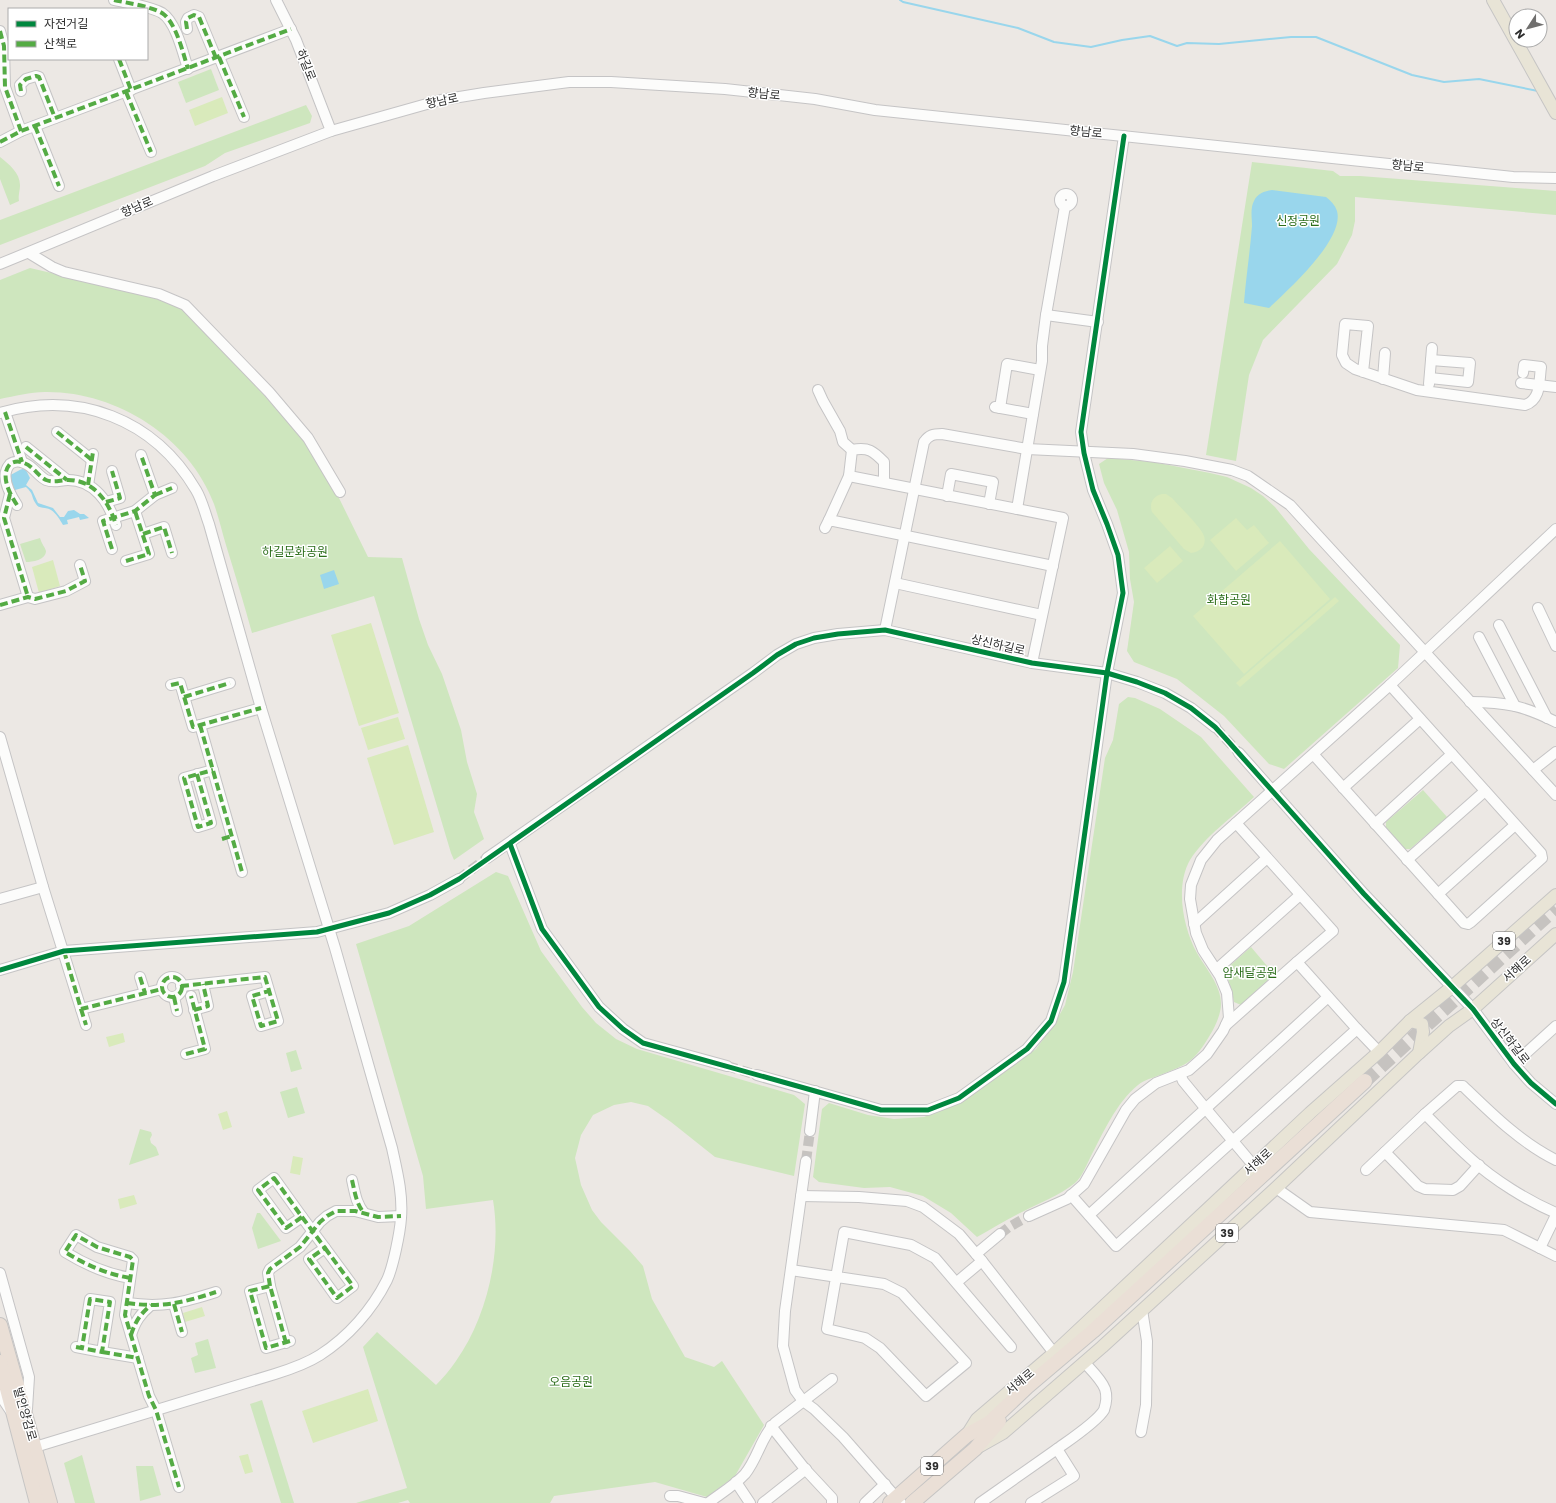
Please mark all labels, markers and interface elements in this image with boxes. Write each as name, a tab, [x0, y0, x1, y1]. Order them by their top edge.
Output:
legend	[8, 8, 148, 60]
north arrow	[1508, 8, 1548, 48]
text: 자전거길	[44, 15, 88, 32]
text: N	[1511, 26, 1529, 42]
text: 산책로	[44, 35, 77, 52]
street label: 하길로	[292, 46, 321, 83]
street label: 향남로	[747, 83, 781, 104]
street label: 향남로	[424, 89, 460, 112]
street label: 향남로	[1069, 121, 1103, 142]
street label: 향남로	[1391, 155, 1425, 176]
street label: 향남로	[118, 192, 155, 221]
park label: 신정공원	[1276, 212, 1320, 229]
park label: 하길문화공원	[262, 543, 328, 560]
park label: 화합공원	[1207, 591, 1251, 608]
street label: 상신하길로	[969, 630, 1027, 659]
road number: 39	[1493, 932, 1515, 950]
street label: 서해로	[1499, 951, 1535, 986]
park label: 암새달공원	[1222, 964, 1278, 981]
street label: 상신하길로	[1487, 1014, 1534, 1068]
street label: 서해로	[1240, 1144, 1276, 1179]
road number: 39	[1216, 1224, 1238, 1242]
street label: 서해로	[1002, 1364, 1038, 1399]
park label: 오음공원	[549, 1373, 593, 1390]
street label: 발안양감로	[10, 1385, 41, 1443]
road number: 39	[921, 1457, 943, 1475]

